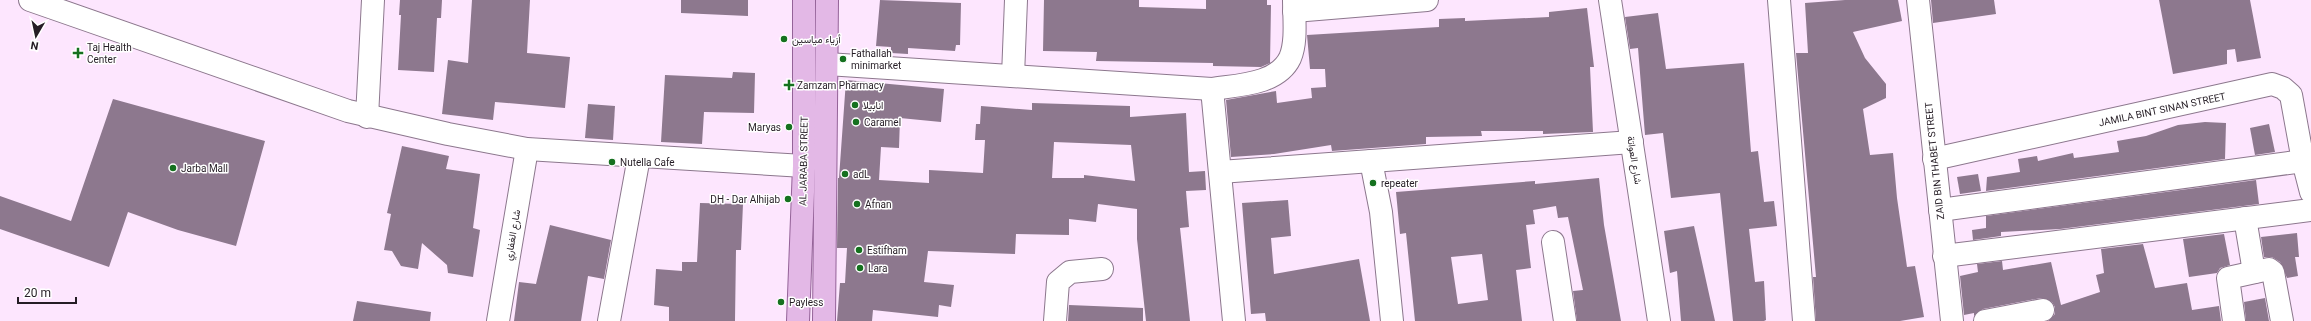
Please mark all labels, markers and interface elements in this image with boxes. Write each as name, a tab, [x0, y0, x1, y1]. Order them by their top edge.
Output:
north arrow	[16, 16, 56, 56]
marker: أزياء مياسين	[779, 34, 789, 44]
place label: أزياء مياسين	[792, 34, 841, 46]
text: N	[29, 38, 39, 52]
place label: Taj Health Center	[87, 42, 132, 65]
marker: Taj Health Center	[72, 47, 84, 59]
place label: Fathallah minimarket	[851, 48, 901, 71]
marker: Fathallah minimarket	[838, 54, 848, 64]
marker: Zamzam Pharmacy	[784, 80, 794, 90]
place label: Zamzam Pharmacy	[797, 80, 884, 91]
street label: JAMILA BINT SINAN STREET	[2098, 91, 2227, 128]
marker: انابيلا	[850, 100, 860, 110]
place label: انابيلا	[863, 100, 883, 112]
street label: ZAID BIN THABET STREET	[1923, 102, 1946, 220]
street label: AL JARABA STREET	[797, 116, 810, 206]
marker: Caramel	[851, 117, 861, 127]
place label: Caramel	[864, 117, 901, 128]
place label: Maryas	[748, 122, 781, 133]
marker: Maryas	[784, 122, 794, 132]
street label: شارع العواتة	[1624, 135, 1644, 185]
marker: Nutella Cafe	[607, 157, 617, 167]
place label: Nutella Cafe	[620, 157, 675, 168]
marker: Jarba Mall	[168, 163, 178, 173]
place label: Jarba Mall	[181, 163, 228, 174]
marker: adL	[840, 169, 850, 179]
place label: adL	[853, 169, 870, 180]
marker: repeater	[1368, 178, 1378, 188]
place label: repeater	[1381, 178, 1419, 189]
place label: DH - Dar Alhijab	[710, 194, 780, 205]
marker: DH - Dar Alhijab	[783, 194, 793, 204]
marker: Afnan	[852, 199, 862, 209]
place label: Afnan	[865, 199, 891, 210]
street label: شارع الغفاري	[503, 209, 525, 262]
marker: Estifham	[854, 245, 864, 255]
place label: Estifham	[867, 245, 907, 256]
marker: Lara	[855, 263, 865, 273]
place label: Lara	[868, 263, 887, 274]
scale bar	[18, 279, 76, 305]
text: 20 m	[24, 286, 51, 300]
marker: Payless	[776, 297, 786, 307]
place label: Payless	[789, 297, 823, 308]

